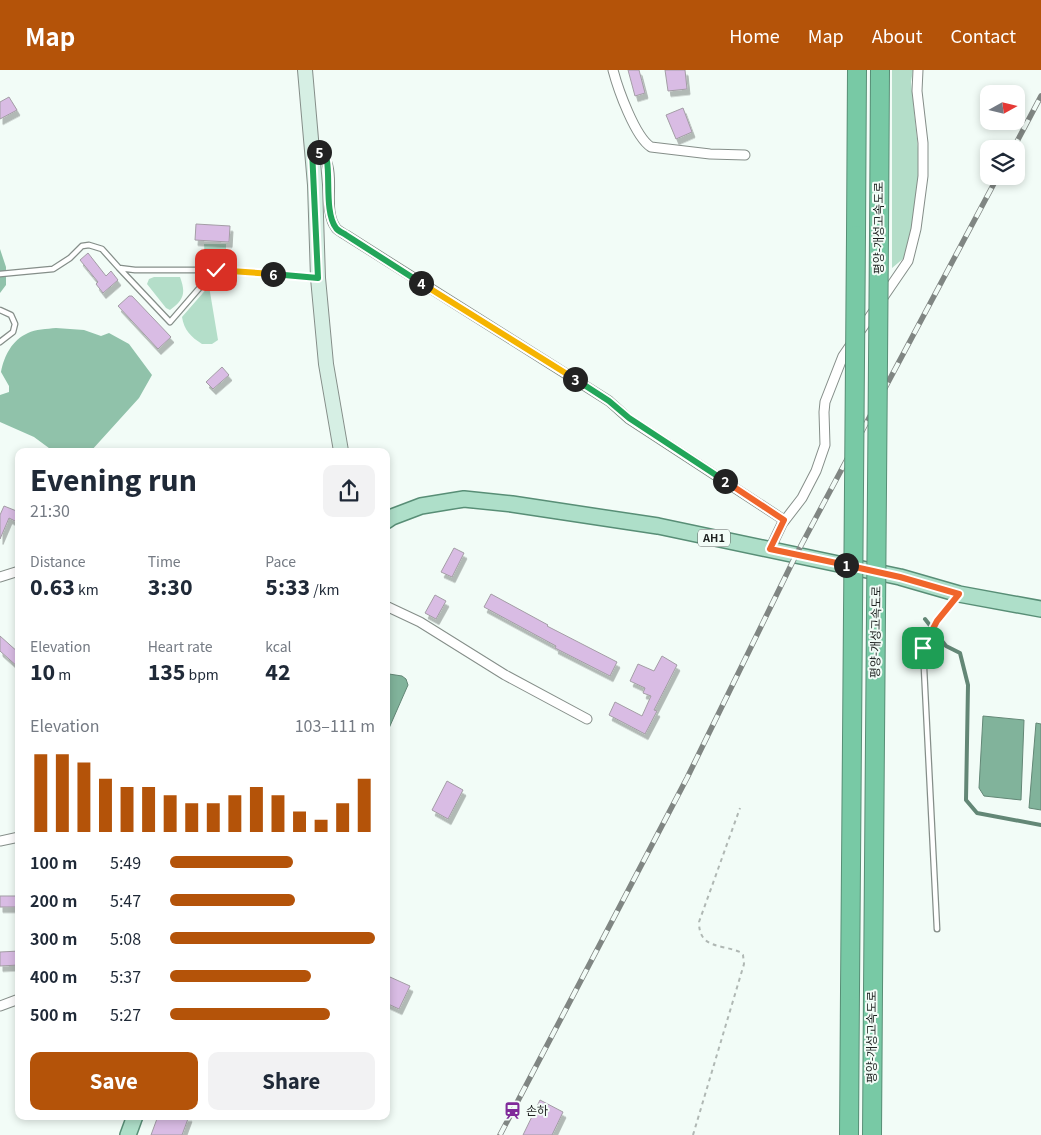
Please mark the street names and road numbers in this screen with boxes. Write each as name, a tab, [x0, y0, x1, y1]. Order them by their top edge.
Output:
street label: 평양-개성고속도로	[869, 182, 886, 274]
road number: AH1	[698, 529, 730, 546]
street label: 평양-개성고속도로	[865, 586, 884, 678]
street label: 평양-개성고속도로	[862, 991, 879, 1083]

